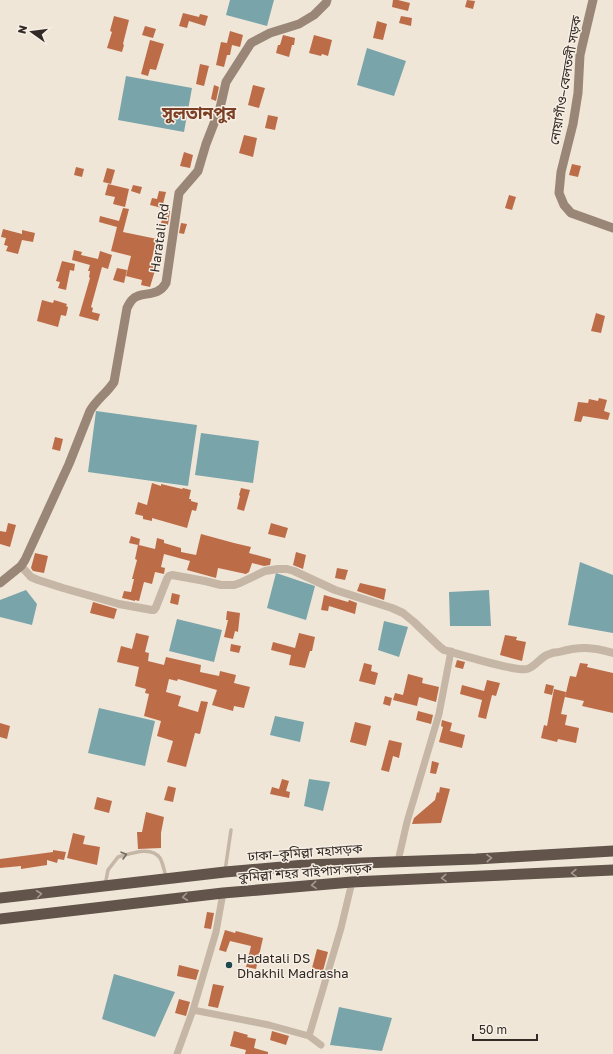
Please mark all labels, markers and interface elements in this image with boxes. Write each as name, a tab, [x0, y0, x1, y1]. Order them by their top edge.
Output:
north arrow	[12, 12, 52, 52]
street label: নোয়াগাঁও–বেলতলী সড়ক	[546, 14, 584, 146]
text: N	[14, 24, 29, 35]
district label: সুলতানপুর	[161, 102, 237, 124]
street label: Haratali Rd	[146, 202, 172, 274]
street label: ঢাকা–কুমিল্লা মহাসড়ক	[246, 840, 363, 865]
one-way arrow	[120, 851, 127, 860]
one-way arrow	[486, 854, 492, 863]
street label: কুমিল্লা শহর বাইপাস সড়ক	[237, 859, 373, 886]
one-way arrow	[571, 868, 577, 877]
one-way arrow	[441, 874, 447, 882]
one-way arrow	[311, 881, 317, 890]
one-way arrow	[36, 889, 42, 898]
one-way arrow	[182, 892, 188, 901]
place label: Hadatali DS Dhakhil Madrasha	[237, 950, 349, 981]
marker: Hadatali DS Dhakhil Madrasha	[224, 960, 234, 970]
scale bar	[473, 1016, 537, 1042]
text: 50 m	[479, 1022, 507, 1037]

